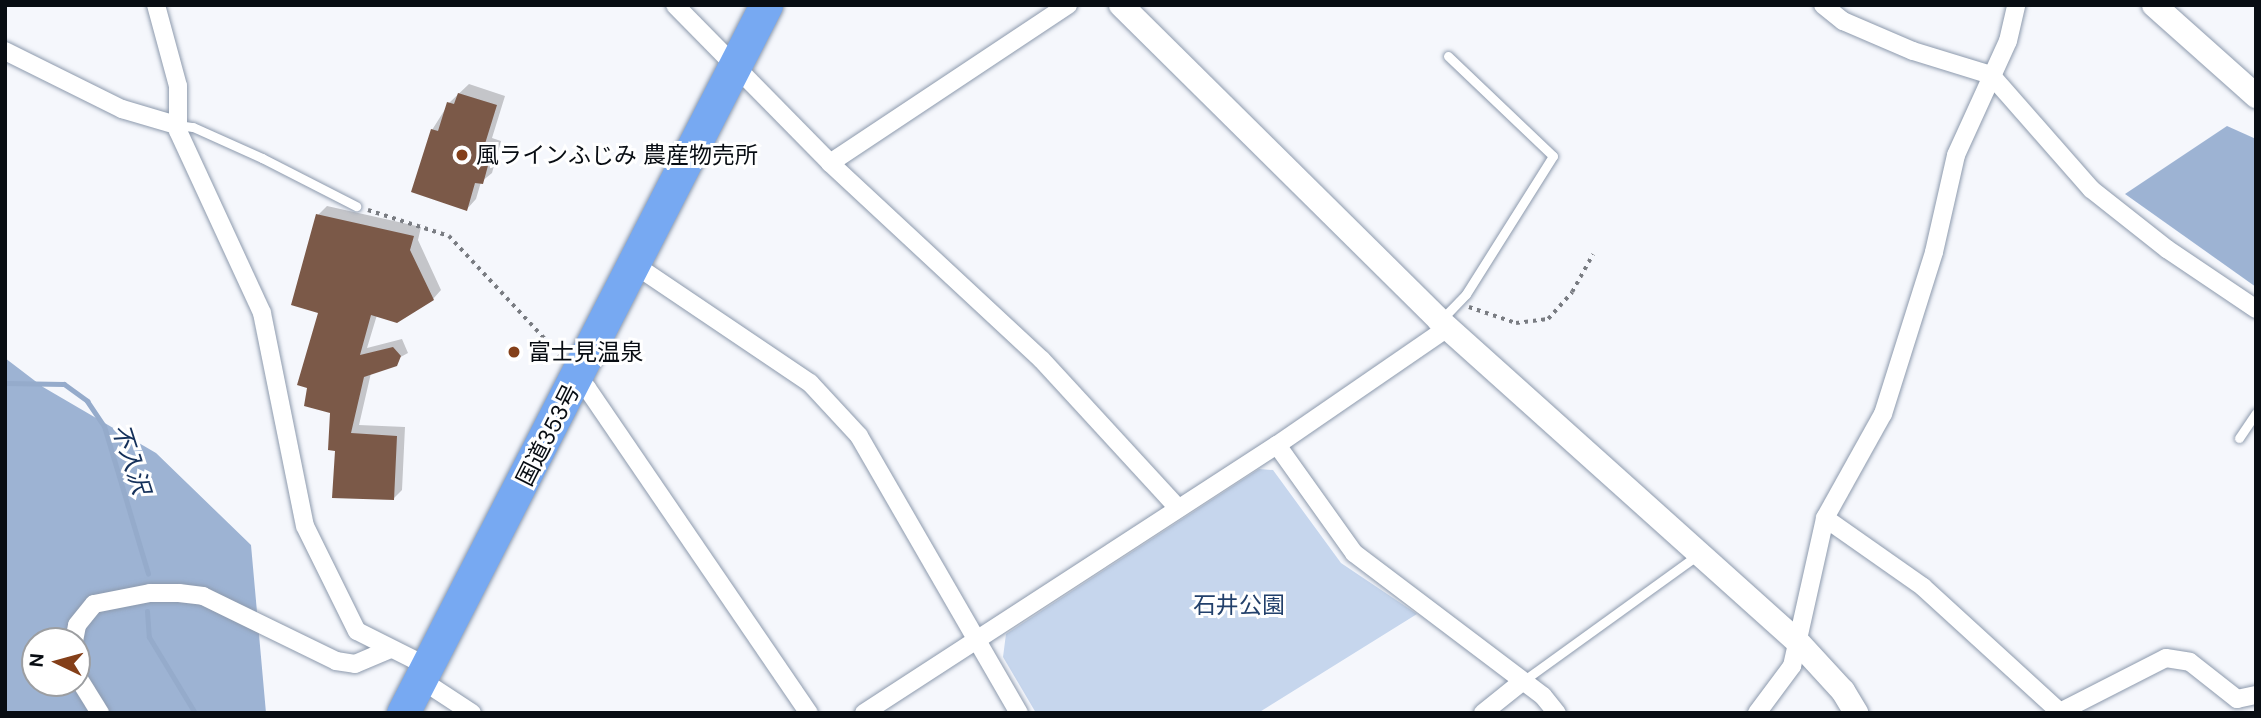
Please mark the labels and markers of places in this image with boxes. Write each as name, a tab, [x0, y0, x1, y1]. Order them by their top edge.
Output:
place label: 風ラインふじみ 農産物売所	[476, 141, 758, 169]
marker: 風ラインふじみ 農産物売所	[454, 147, 470, 163]
place label: 富士見温泉	[528, 338, 643, 366]
marker: 富士見温泉	[506, 344, 522, 360]

